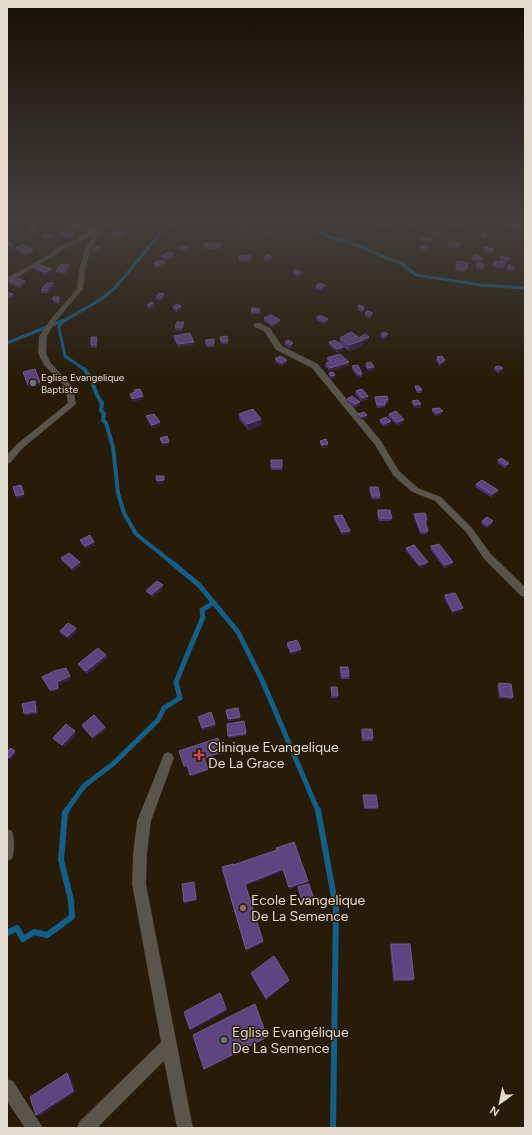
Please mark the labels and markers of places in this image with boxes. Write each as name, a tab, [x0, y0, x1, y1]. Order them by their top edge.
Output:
place label: Eglise Evangelique Baptiste	[41, 371, 125, 396]
marker: Eglise Evangelique Baptiste	[28, 378, 38, 388]
place label: Clinique Evangelique De La Grace	[208, 739, 339, 772]
marker: Clinique Evangelique De La Grace	[193, 749, 205, 761]
place label: Ecole Evangelique De La Semence	[251, 892, 366, 925]
marker: Ecole Evangelique De La Semence	[238, 903, 248, 913]
place label: Eglise Evangélique De La Semence	[232, 1024, 349, 1057]
marker: Eglise Evangélique De La Semence	[219, 1035, 229, 1045]

